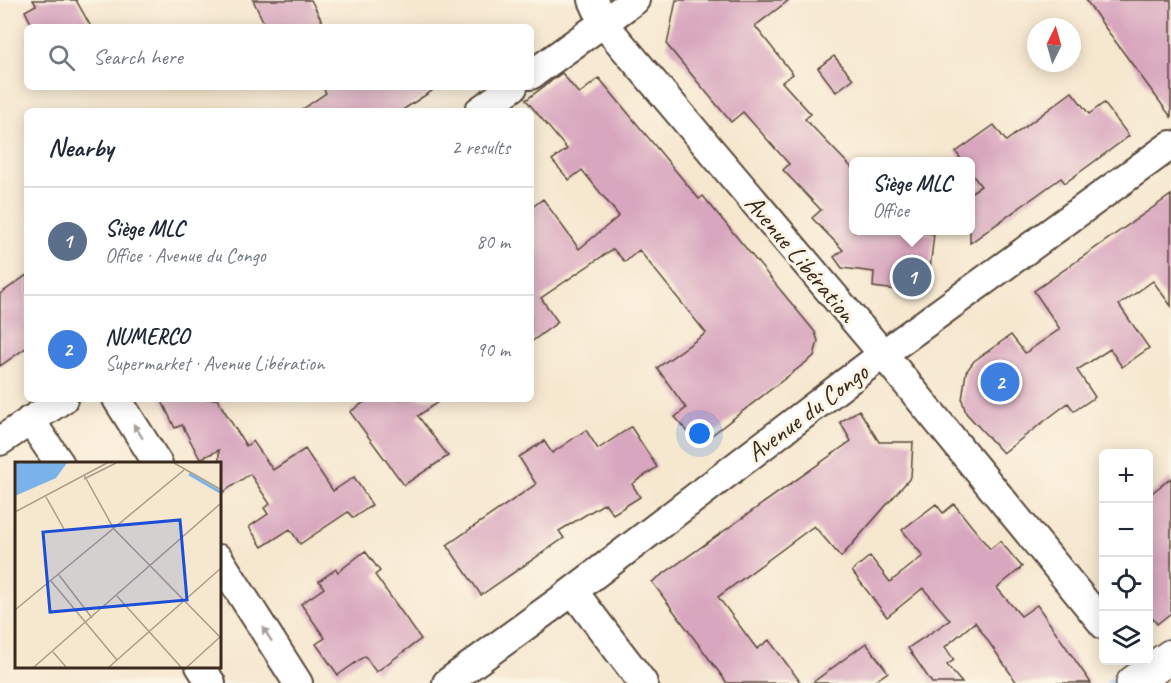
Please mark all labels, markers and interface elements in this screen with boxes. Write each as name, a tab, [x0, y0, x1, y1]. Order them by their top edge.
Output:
north arrow	[1027, 18, 1081, 72]
search box	[24, 24, 534, 90]
icon: search	[45, 41, 78, 74]
text: Search here	[93, 43, 183, 71]
text: Nearby	[48, 131, 113, 164]
text: 2 results	[451, 135, 510, 160]
popup	[849, 157, 975, 235]
text: Siège MLC	[872, 170, 952, 198]
street label: Avenue Libération	[738, 188, 865, 330]
text: Office	[872, 198, 909, 223]
text: Siège MLC	[105, 215, 184, 243]
text: 1	[63, 229, 72, 254]
text: 80 m	[476, 229, 510, 254]
text: Office · Avenue du Congo	[105, 243, 266, 268]
pin: 1	[892, 254, 932, 300]
text: NUMERCO	[105, 323, 189, 351]
text: 2	[63, 337, 72, 362]
text: 90 m	[476, 337, 510, 362]
text: Supermarket · Avenue Libération	[105, 351, 324, 376]
street label: Avenue du Congo	[740, 355, 876, 469]
pin: 2	[980, 360, 1020, 404]
your location	[685, 419, 714, 448]
one-way arrow	[132, 423, 143, 440]
map controls	[1099, 449, 1153, 665]
button: +	[1099, 449, 1153, 503]
inset map	[15, 462, 220, 668]
button: −	[1099, 503, 1153, 557]
button: locate	[1099, 557, 1153, 611]
button: layers	[1099, 611, 1153, 665]
one-way arrow	[262, 626, 273, 642]

